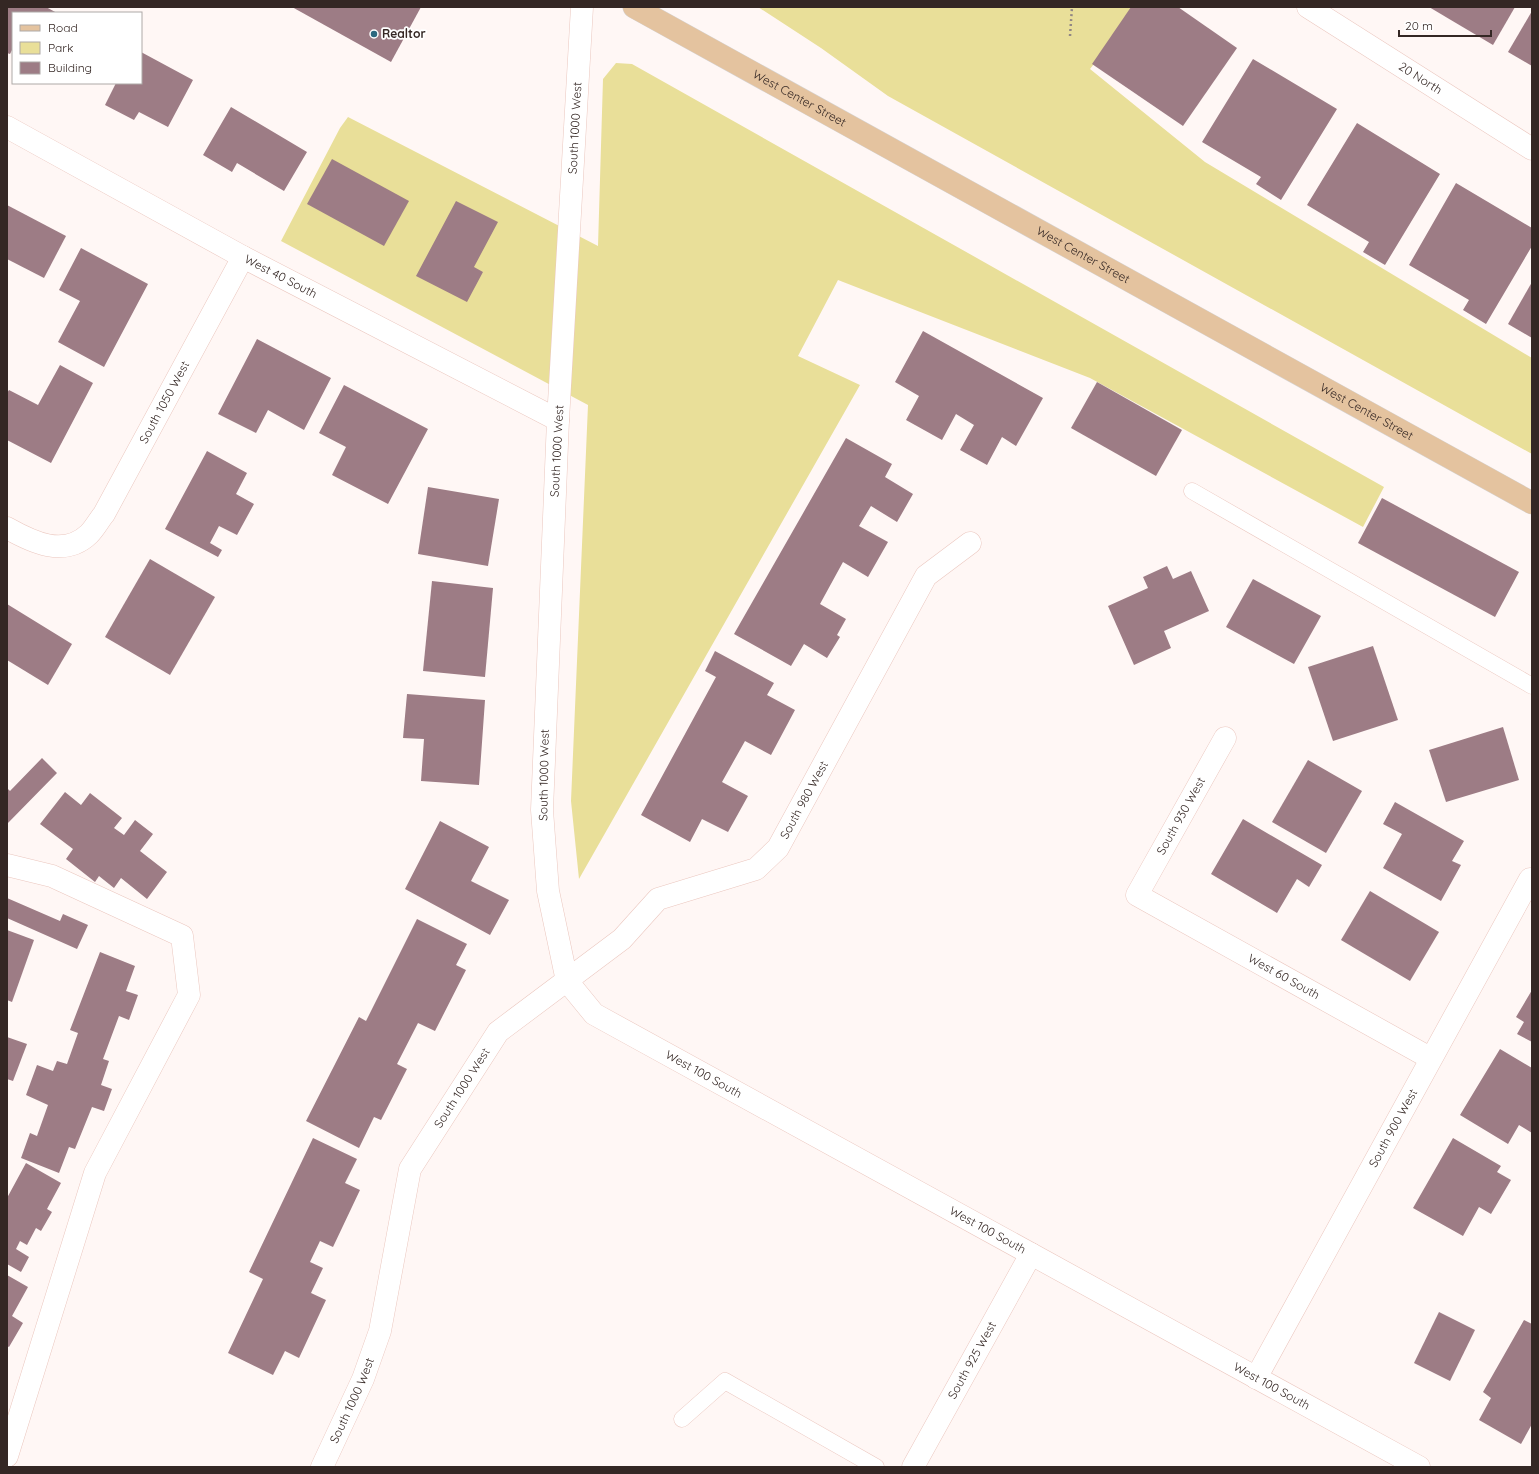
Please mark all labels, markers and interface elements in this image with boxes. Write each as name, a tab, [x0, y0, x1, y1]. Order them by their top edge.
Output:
legend	[12, 12, 142, 84]
scale bar	[1399, 12, 1491, 38]
text: 20 m	[1405, 18, 1433, 33]
text: Road	[48, 20, 78, 35]
place label: Realtor	[382, 26, 426, 41]
marker: Realtor	[369, 29, 379, 39]
text: Park	[48, 40, 73, 55]
street label: 20 North	[1396, 58, 1445, 97]
text: Building	[48, 60, 92, 75]
street label: West Center Street	[750, 66, 849, 130]
street label: South 1000 West	[565, 82, 584, 174]
street label: West Center Street	[1034, 223, 1133, 286]
street label: West 40 South	[242, 251, 320, 301]
street label: South 1050 West	[136, 358, 192, 446]
street label: West Center Street	[1318, 379, 1416, 443]
street label: South 1000 West	[547, 405, 566, 497]
street label: South 1000 West	[535, 729, 552, 821]
street label: South 980 West	[776, 758, 831, 841]
street label: South 930 West	[1153, 774, 1208, 857]
street label: West 60 South	[1246, 950, 1323, 1002]
street label: South 1000 West	[430, 1045, 493, 1131]
street label: West 100 South	[663, 1047, 745, 1101]
street label: South 900 West	[1365, 1086, 1420, 1170]
street label: West 100 South	[947, 1203, 1029, 1257]
street label: South 925 West	[944, 1319, 999, 1401]
street label: South 1000 West	[326, 1356, 377, 1446]
street label: West 100 South	[1231, 1359, 1313, 1413]

